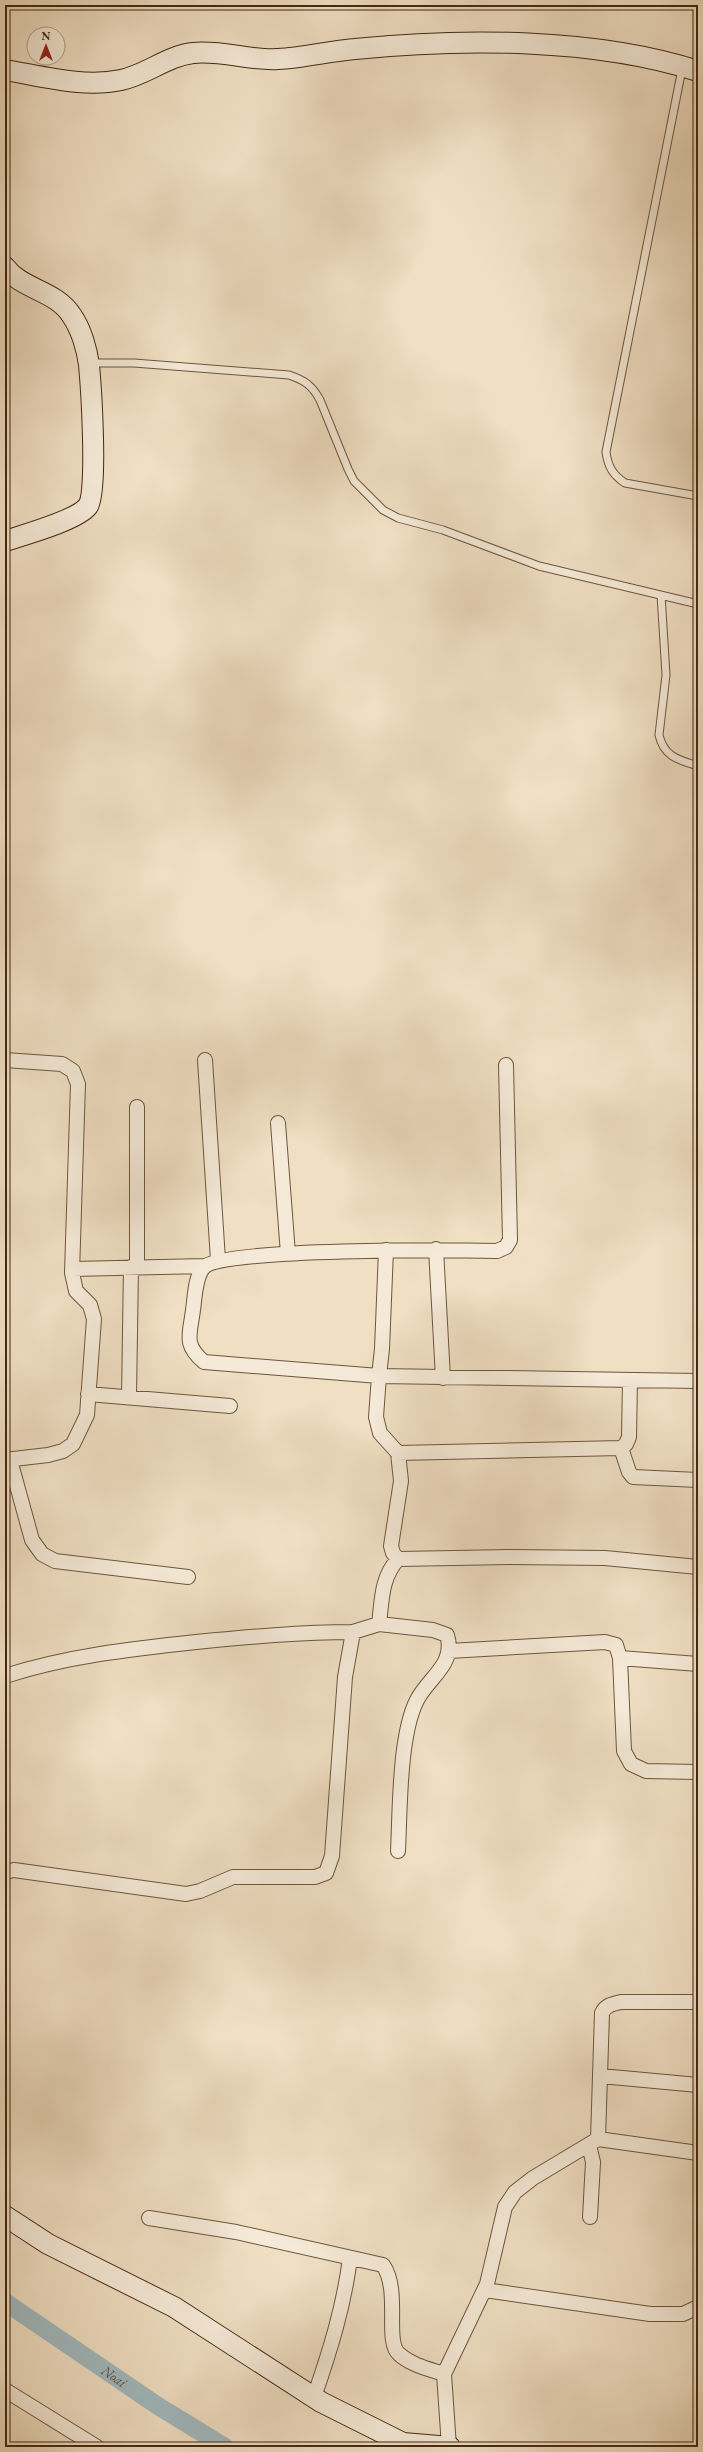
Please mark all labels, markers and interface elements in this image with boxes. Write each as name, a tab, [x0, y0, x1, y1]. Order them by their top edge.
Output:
north arrow	[26, 26, 66, 66]
text: N	[42, 29, 51, 43]
water label: Noai	[97, 2361, 131, 2392]

